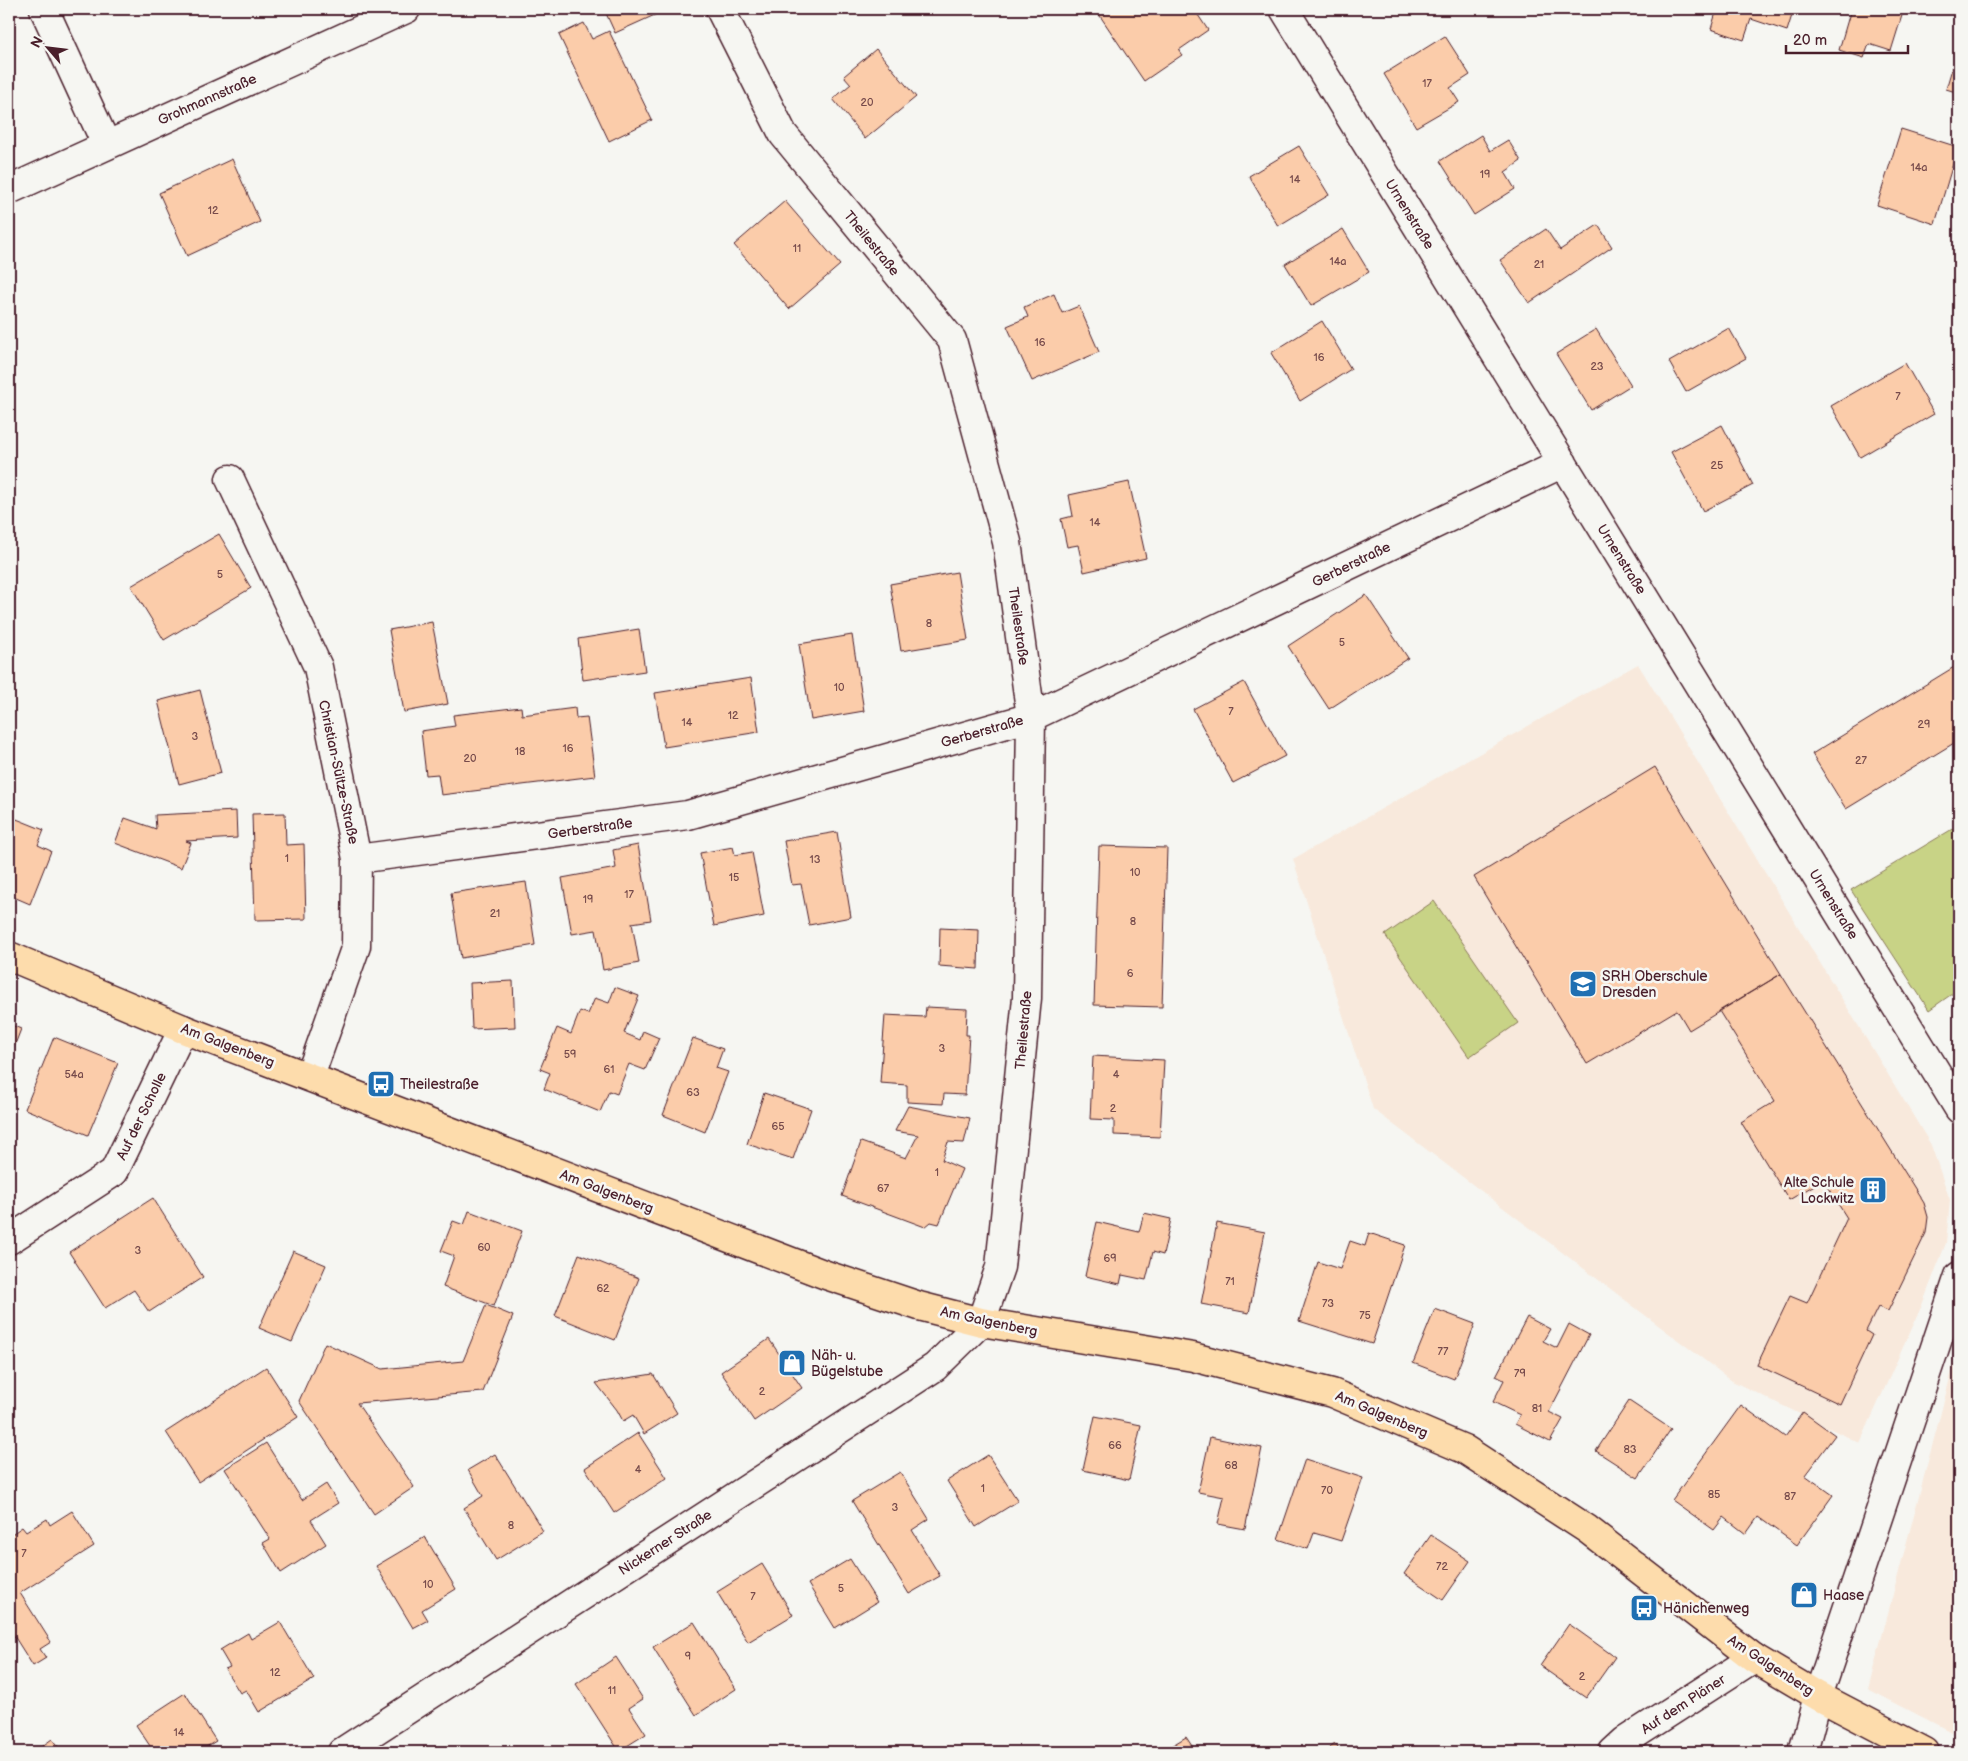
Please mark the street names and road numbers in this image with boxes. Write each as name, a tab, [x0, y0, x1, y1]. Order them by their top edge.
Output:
street label: Grohmannstraße	[155, 70, 259, 129]
street label: Urnenstraße	[1381, 176, 1438, 252]
street label: Theilestraße	[840, 207, 903, 279]
street label: Urnenstraße	[1593, 521, 1650, 597]
street label: Gerberstraße	[1309, 538, 1393, 591]
street label: Theilestraße	[1005, 586, 1032, 666]
street label: Christian-Sültze-Straße	[315, 699, 362, 846]
street label: Gerberstraße	[939, 712, 1025, 751]
street label: Gerberstraße	[547, 814, 633, 843]
street label: Urnenstraße	[1805, 866, 1862, 942]
street label: Theilestraße	[1012, 990, 1035, 1070]
street label: Am Galgenberg	[179, 1020, 277, 1071]
street label: Auf der Scholle	[113, 1070, 170, 1163]
street label: Am Galgenberg	[558, 1166, 656, 1217]
street label: Am Galgenberg	[939, 1303, 1039, 1340]
street label: Am Galgenberg	[1333, 1387, 1431, 1442]
street label: Nickerner Straße	[616, 1506, 715, 1579]
street label: Am Galgenberg	[1725, 1631, 1817, 1699]
street label: Auf dem Pläner	[1638, 1670, 1729, 1738]

